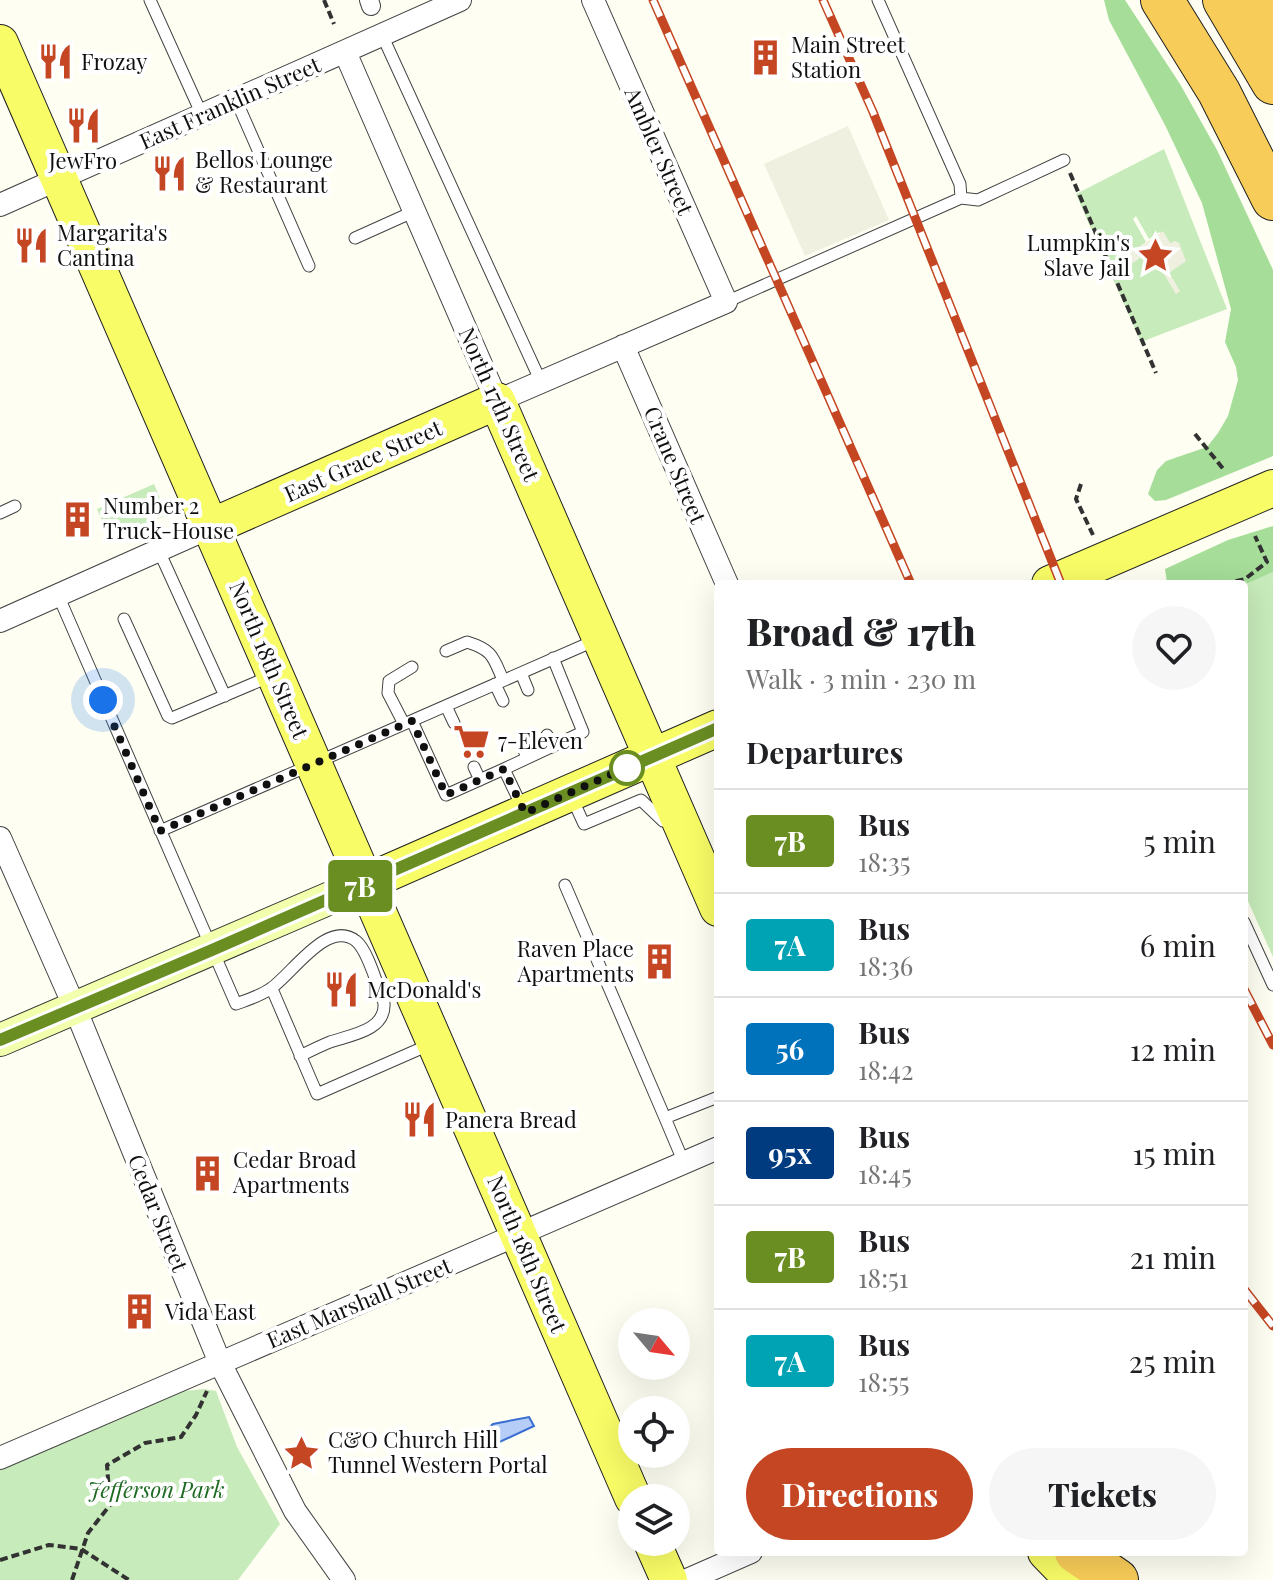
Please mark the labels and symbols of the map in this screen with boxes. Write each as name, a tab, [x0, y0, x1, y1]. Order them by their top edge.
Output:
place label: Main Street Station	[791, 29, 906, 84]
building icon: Main Street Station	[746, 39, 784, 77]
restaurant icon: Frozay	[36, 43, 74, 81]
place label: Frozay	[81, 46, 147, 76]
street label: East Franklin Street	[134, 48, 326, 156]
street label: Ambler Street	[618, 81, 702, 220]
restaurant icon: JewFro	[64, 106, 102, 144]
place label: Bellos Lounge & Restaurant	[195, 144, 333, 199]
place label: JewFro	[48, 145, 117, 175]
restaurant icon: Bellos Lounge & Restaurant	[150, 154, 188, 192]
place label: Margarita's Cantina	[57, 217, 168, 272]
restaurant icon: Margarita's Cantina	[12, 227, 50, 265]
place label: Lumpkin's Slave Jail	[1027, 227, 1130, 282]
place icon: Lumpkin's Slave Jail	[1137, 237, 1175, 275]
street label: North 17th Street	[453, 322, 548, 486]
street label: Crane Street	[638, 401, 715, 529]
street label: East Grace Street	[279, 411, 447, 508]
place label: Number 2 Truck-House	[103, 490, 234, 545]
building icon: Number 2 Truck-House	[58, 500, 96, 538]
street label: North 18th Street	[223, 576, 317, 744]
your location	[83, 680, 123, 720]
supermarket icon: 7-Eleven	[453, 722, 491, 760]
place label: 7-Eleven	[498, 725, 583, 755]
unlabelled marker	[610, 751, 644, 785]
line badge: 7B	[324, 860, 396, 912]
place label: Raven Place Apartments	[516, 933, 634, 988]
building icon: Raven Place Apartments	[641, 943, 679, 981]
restaurant icon: McDonald's	[322, 971, 360, 1009]
place label: McDonald's	[367, 974, 481, 1004]
restaurant icon: Panera Bread	[400, 1101, 438, 1139]
place label: Panera Bread	[445, 1104, 577, 1134]
place label: Cedar Broad Apartments	[232, 1144, 357, 1199]
street label: Cedar Street	[122, 1150, 196, 1277]
building icon: Cedar Broad Apartments	[188, 1154, 226, 1192]
street label: North 18th Street	[481, 1170, 575, 1338]
street label: East Marshall Street	[262, 1249, 457, 1355]
building icon: Vida East	[120, 1293, 158, 1331]
place label: Vida East	[164, 1296, 257, 1326]
north arrow	[618, 1308, 690, 1380]
place label: C&O Church Hill Tunnel Western Portal	[328, 1424, 548, 1479]
place icon: C&O Church Hill Tunnel Western Portal	[283, 1434, 321, 1472]
park label: Jefferson Park	[88, 1474, 224, 1504]

